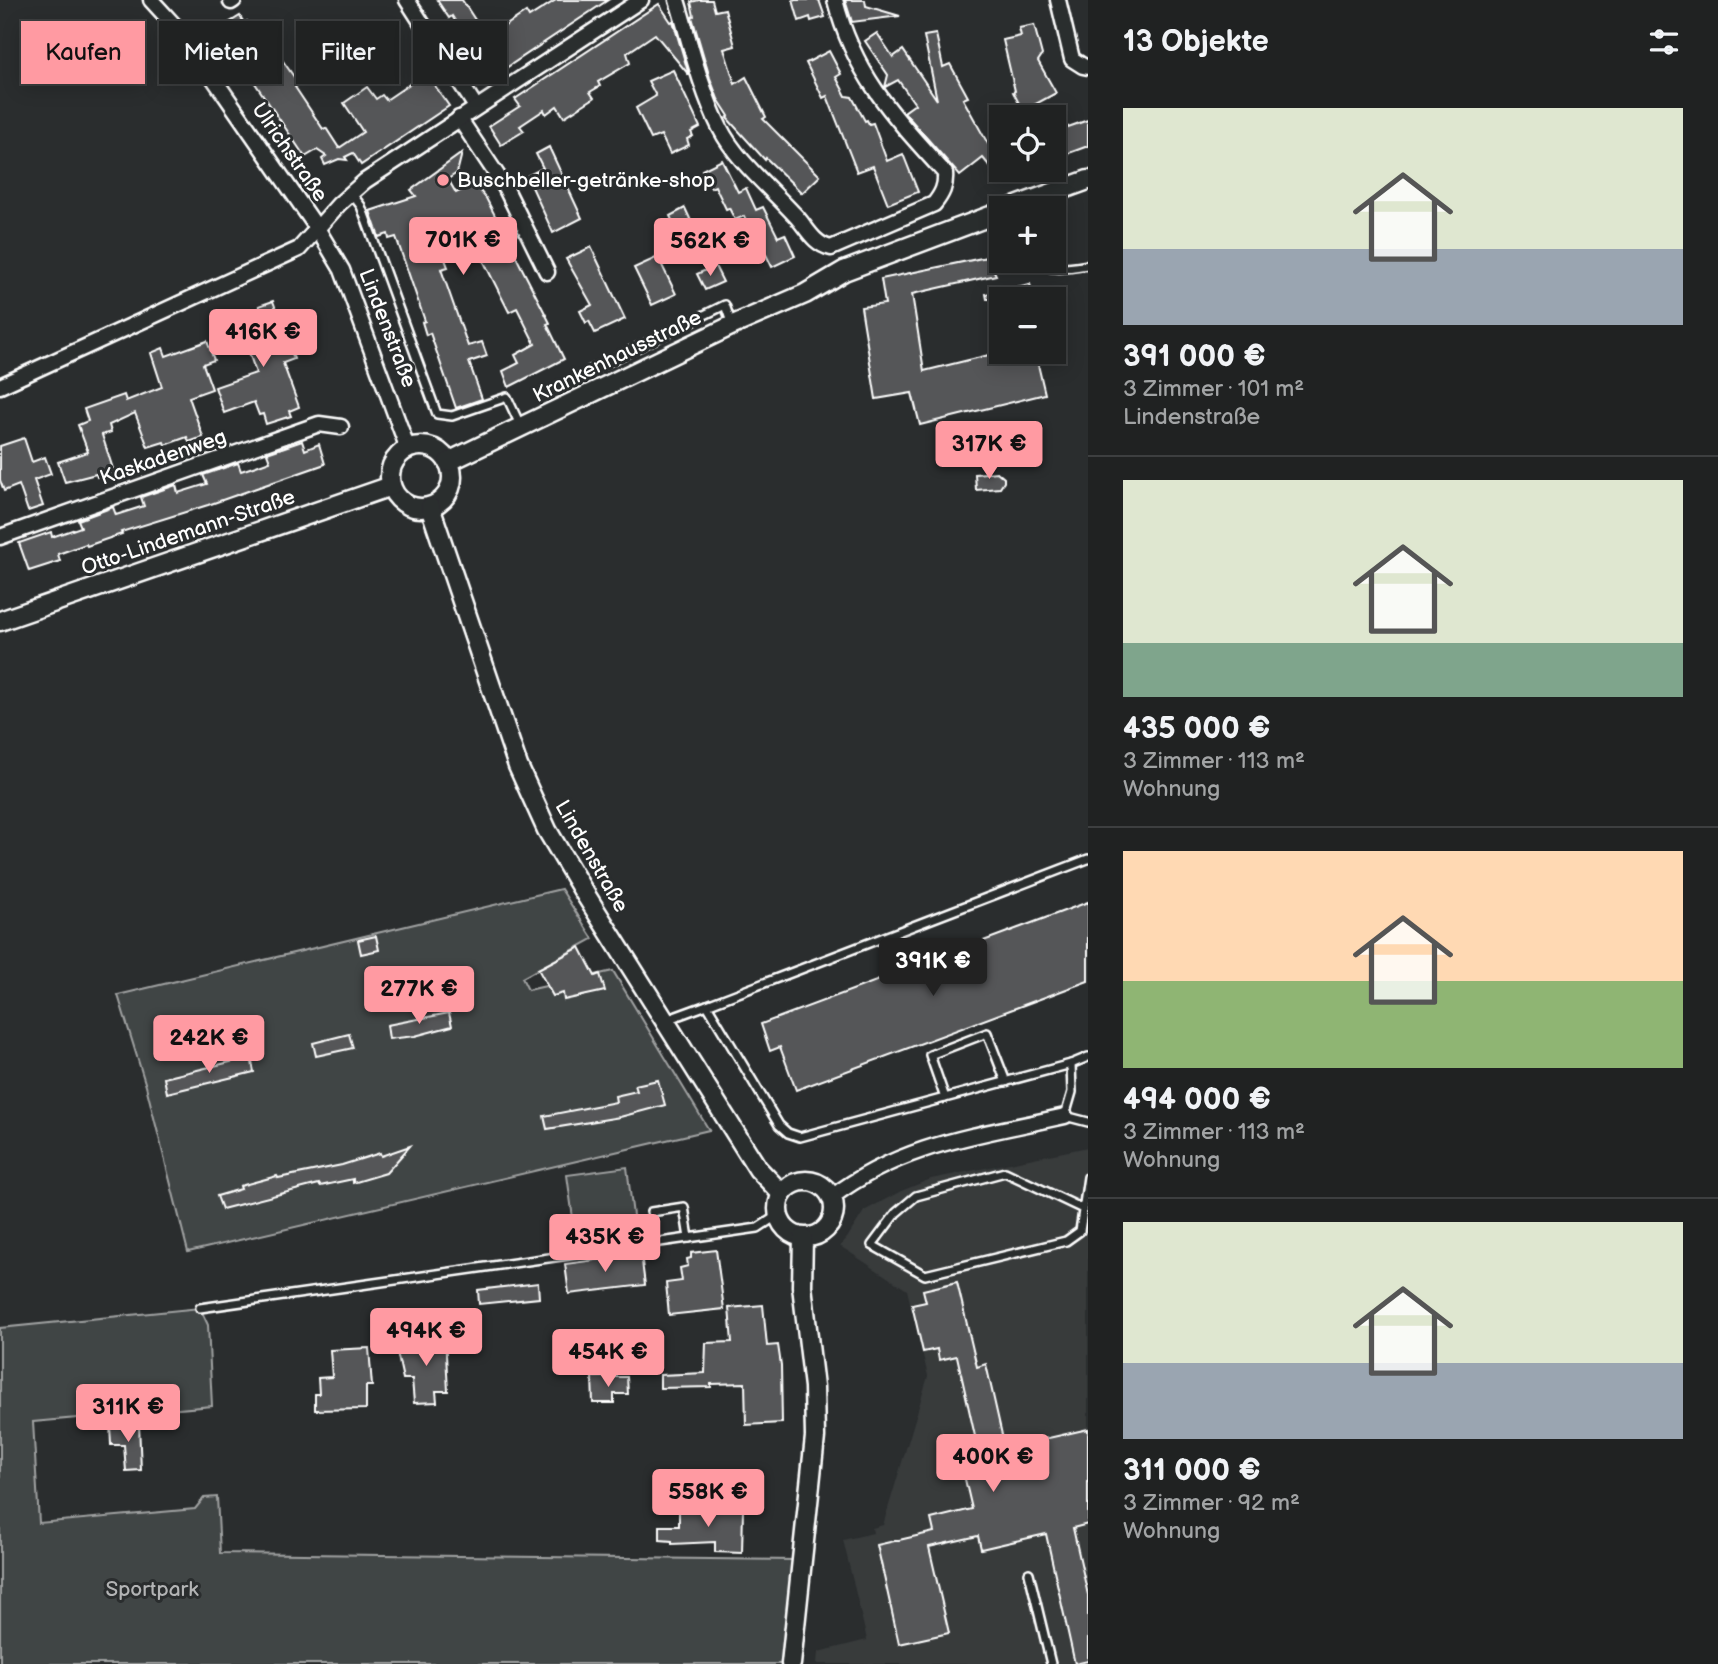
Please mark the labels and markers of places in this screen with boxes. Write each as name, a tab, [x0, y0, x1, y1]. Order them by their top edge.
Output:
place label: Buschbeller-getränke-shop	[457, 168, 715, 193]
marker: Buschbeller-getränke-shop	[435, 172, 451, 188]
pin: 701K €	[406, 218, 520, 277]
pin: 562K €	[653, 218, 767, 278]
pin: 416K €	[206, 310, 320, 369]
pin: 317K €	[932, 421, 1046, 481]
pin: 391K €	[876, 939, 990, 998]
pin: 277K €	[362, 967, 476, 1026]
pin: 242K €	[152, 1016, 266, 1075]
pin: 435K €	[548, 1214, 662, 1274]
pin: 494K €	[369, 1308, 483, 1368]
pin: 454K €	[551, 1330, 665, 1389]
pin: 311K €	[71, 1384, 185, 1444]
pin: 400K €	[936, 1434, 1050, 1494]
pin: 558K €	[651, 1470, 765, 1529]

